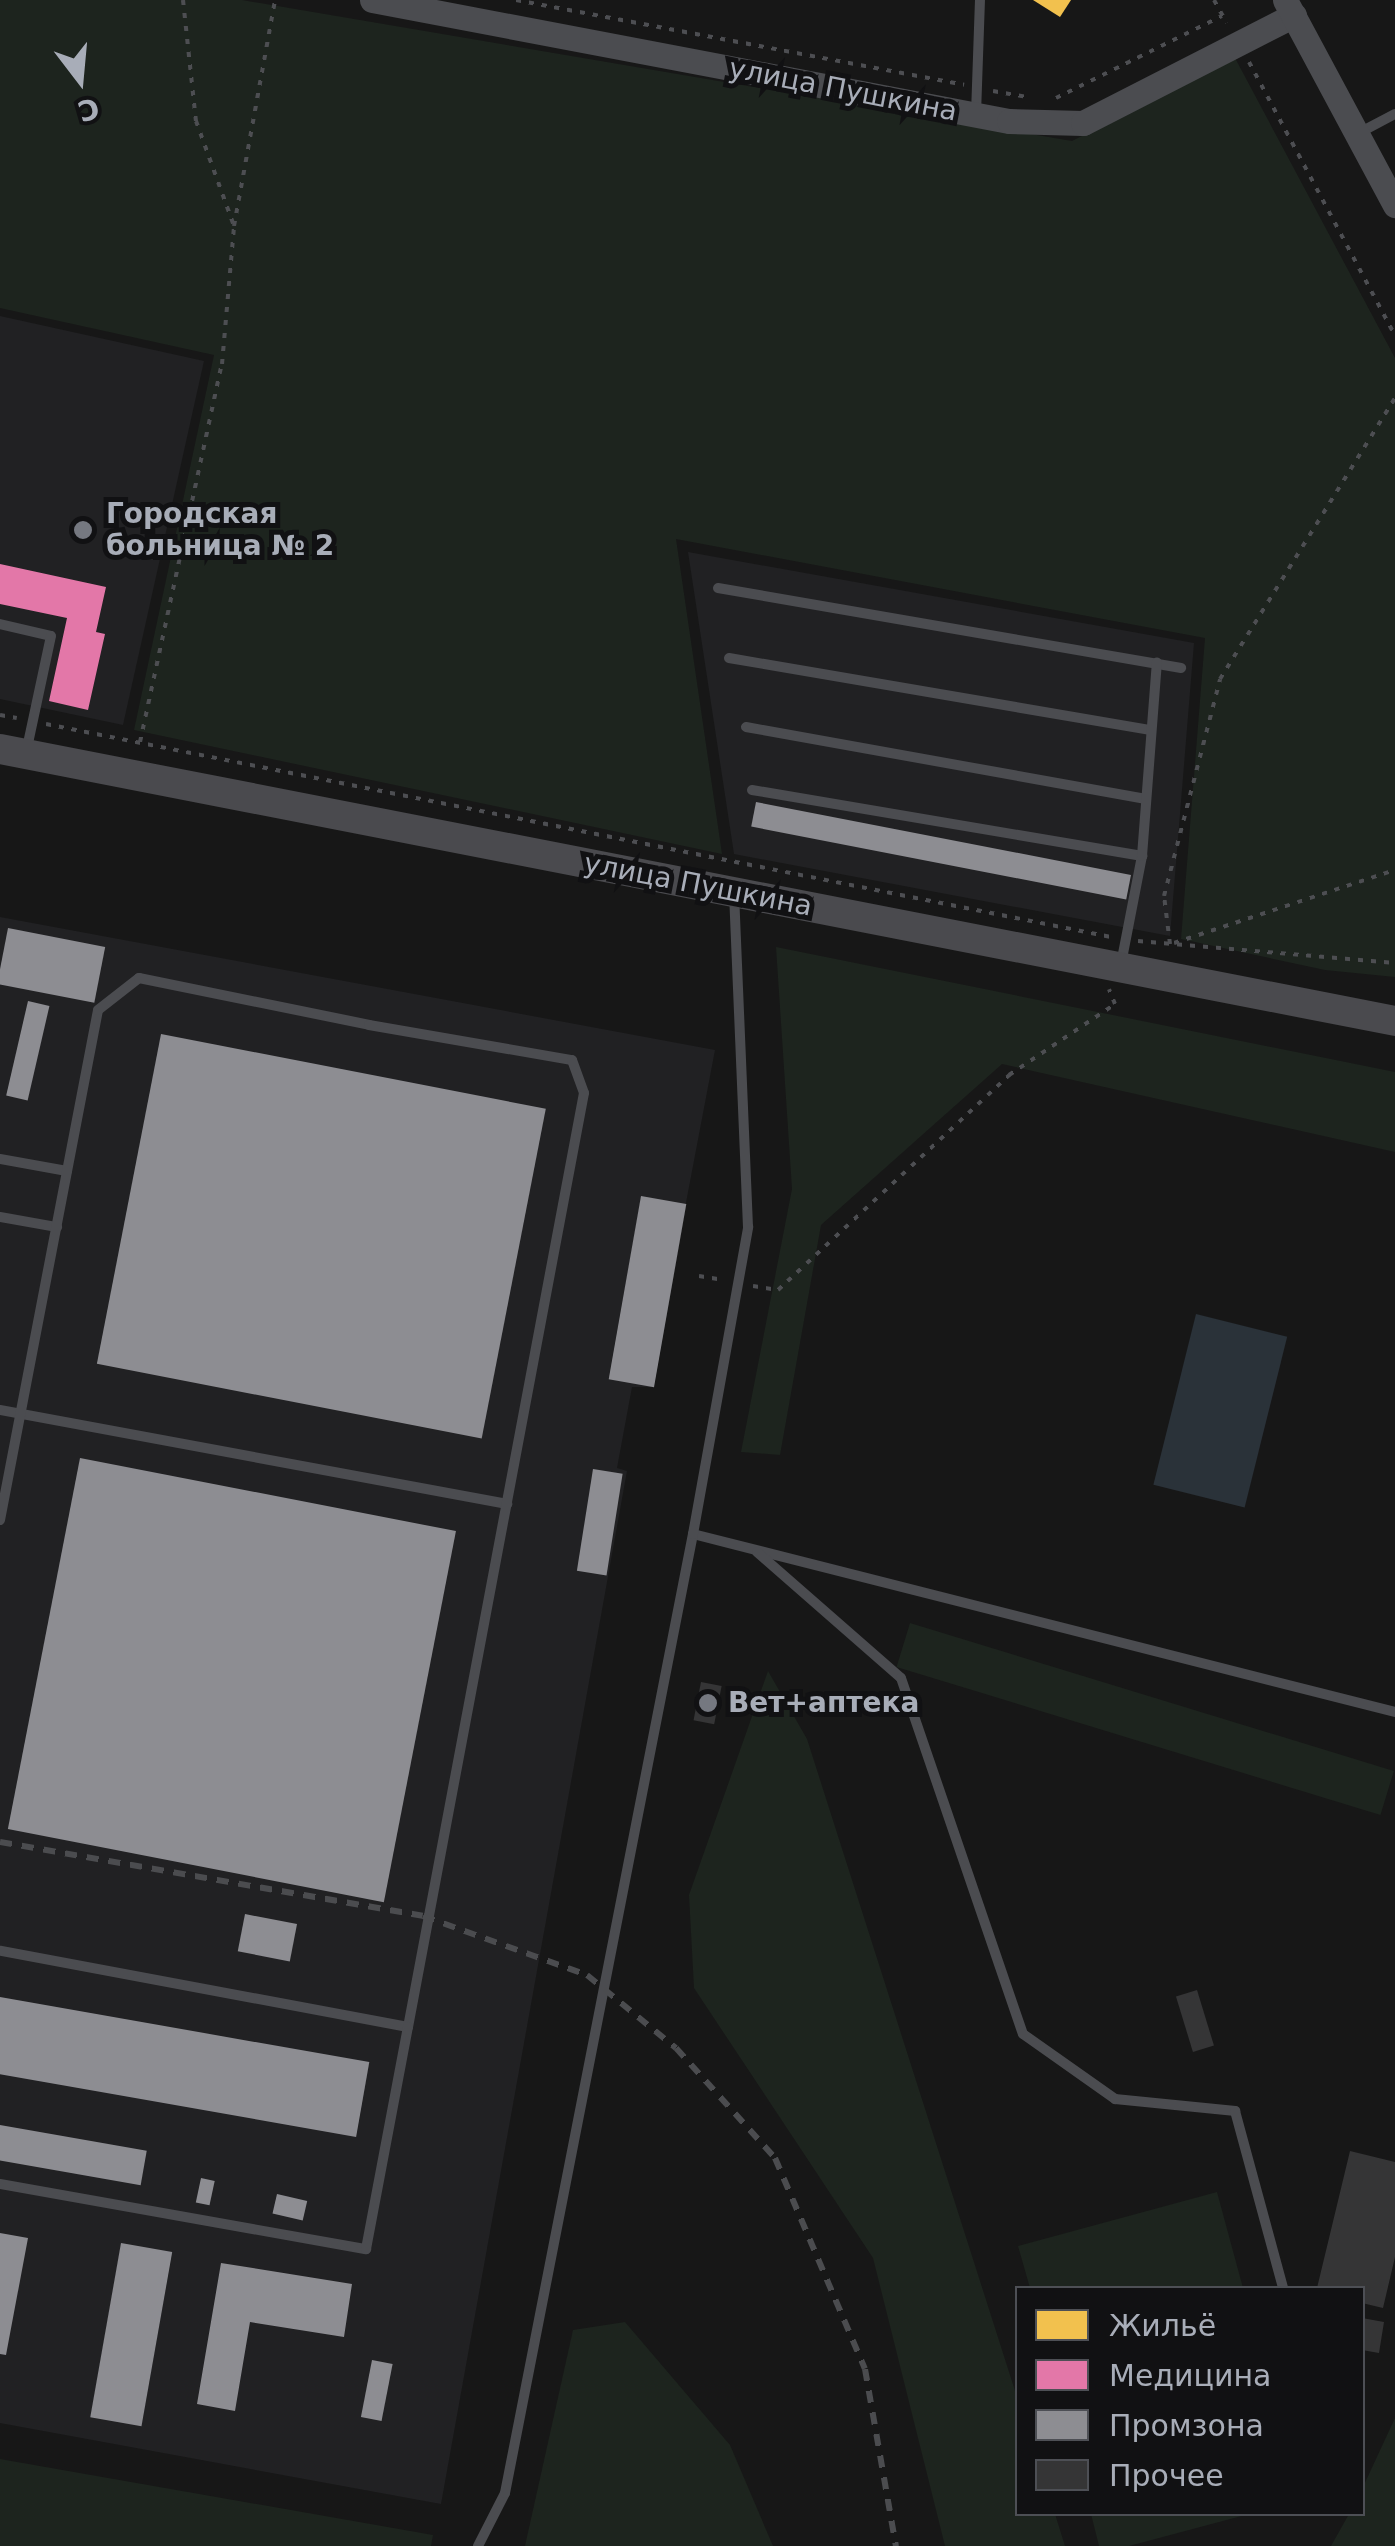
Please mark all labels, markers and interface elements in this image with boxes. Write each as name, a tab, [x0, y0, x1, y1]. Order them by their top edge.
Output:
north arrow	[30, 30, 130, 130]
street label: улица Пушкина	[726, 51, 960, 129]
text: С	[74, 91, 103, 128]
place label: Городская больница № 2	[106, 497, 334, 563]
marker: Городская больница № 2	[70, 517, 96, 543]
street label: улица Пушкина	[581, 846, 815, 924]
place label: Вет+аптека	[728, 1686, 919, 1720]
marker: Вет+аптека	[697, 1692, 719, 1714]
legend	[1015, 2286, 1365, 2516]
text: Жильё	[1109, 2308, 1216, 2343]
text: Медицина	[1109, 2358, 1272, 2393]
text: Промзона	[1109, 2408, 1264, 2443]
text: Прочее	[1109, 2458, 1224, 2493]

